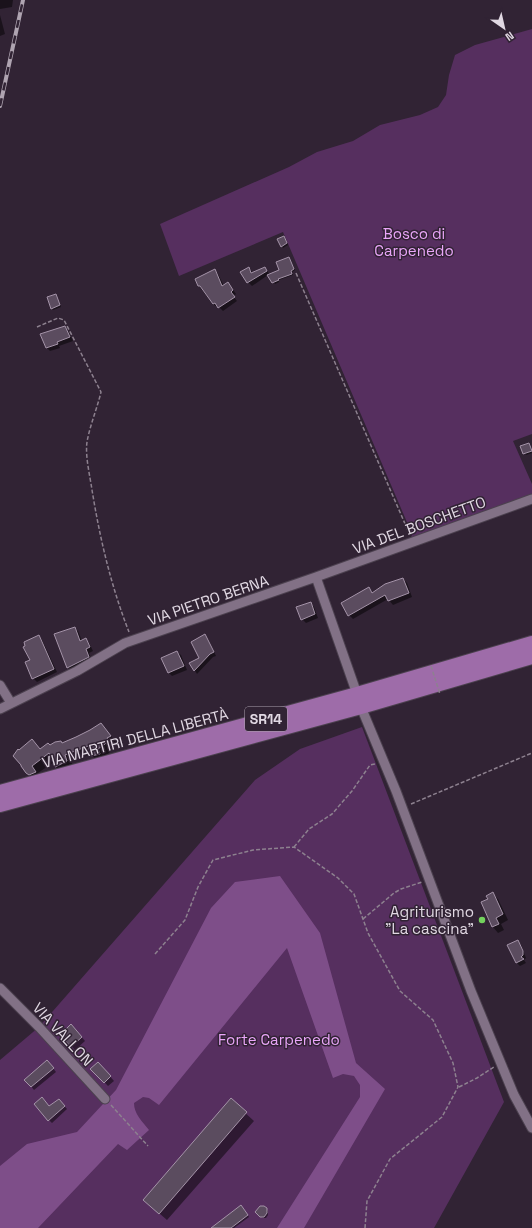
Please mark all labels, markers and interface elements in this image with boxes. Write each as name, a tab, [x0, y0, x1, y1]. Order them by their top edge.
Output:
north arrow	[484, 8, 524, 48]
text: N	[503, 28, 517, 44]
park label: Bosco di Carpenedo	[374, 224, 454, 260]
street label: VIA DEL BOSCHETTO	[350, 492, 488, 558]
street label: VIA PIETRO BERNA	[145, 570, 271, 630]
street label: VIA MARTIRI DELLA LIBERTÀ	[40, 704, 231, 772]
road number: SR14	[245, 707, 287, 731]
place label: Agriturismo "La cascina"	[385, 902, 474, 938]
marker: Agriturismo "La cascina"	[477, 915, 487, 925]
street label: VIA VALLON	[29, 998, 97, 1070]
park label: Forte Carpenedo	[218, 1030, 340, 1049]

